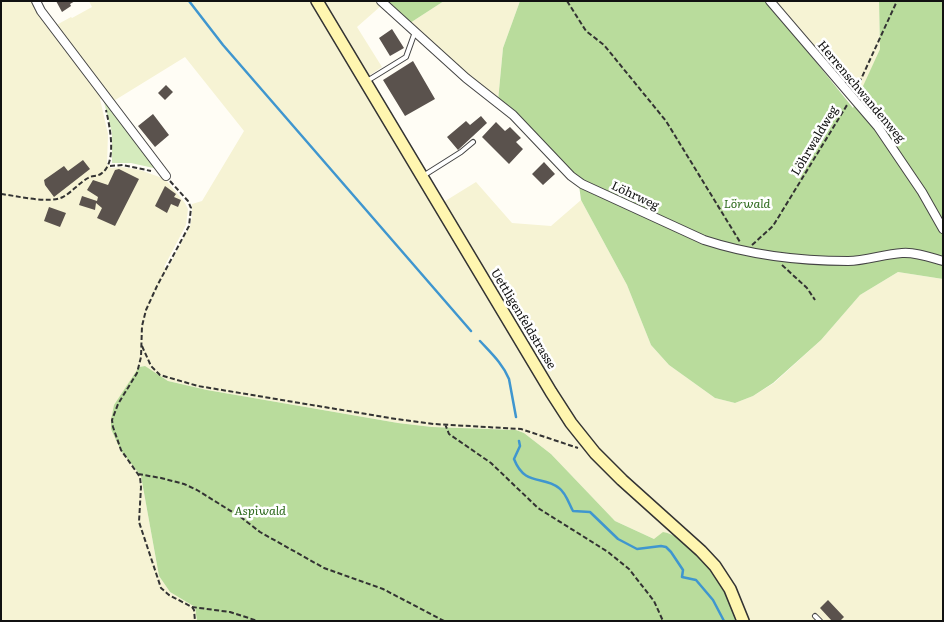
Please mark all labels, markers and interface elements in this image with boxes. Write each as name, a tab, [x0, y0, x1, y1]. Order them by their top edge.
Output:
street label: Herrenschwandenweg	[814, 38, 908, 146]
street label: Löhrwaldweg	[789, 104, 841, 178]
street label: Löhrweg	[609, 179, 661, 213]
park label: Lörwald	[724, 197, 770, 211]
street label: Uettligenfeldstrasse	[487, 266, 559, 372]
park label: Aspiwald	[234, 504, 286, 518]

